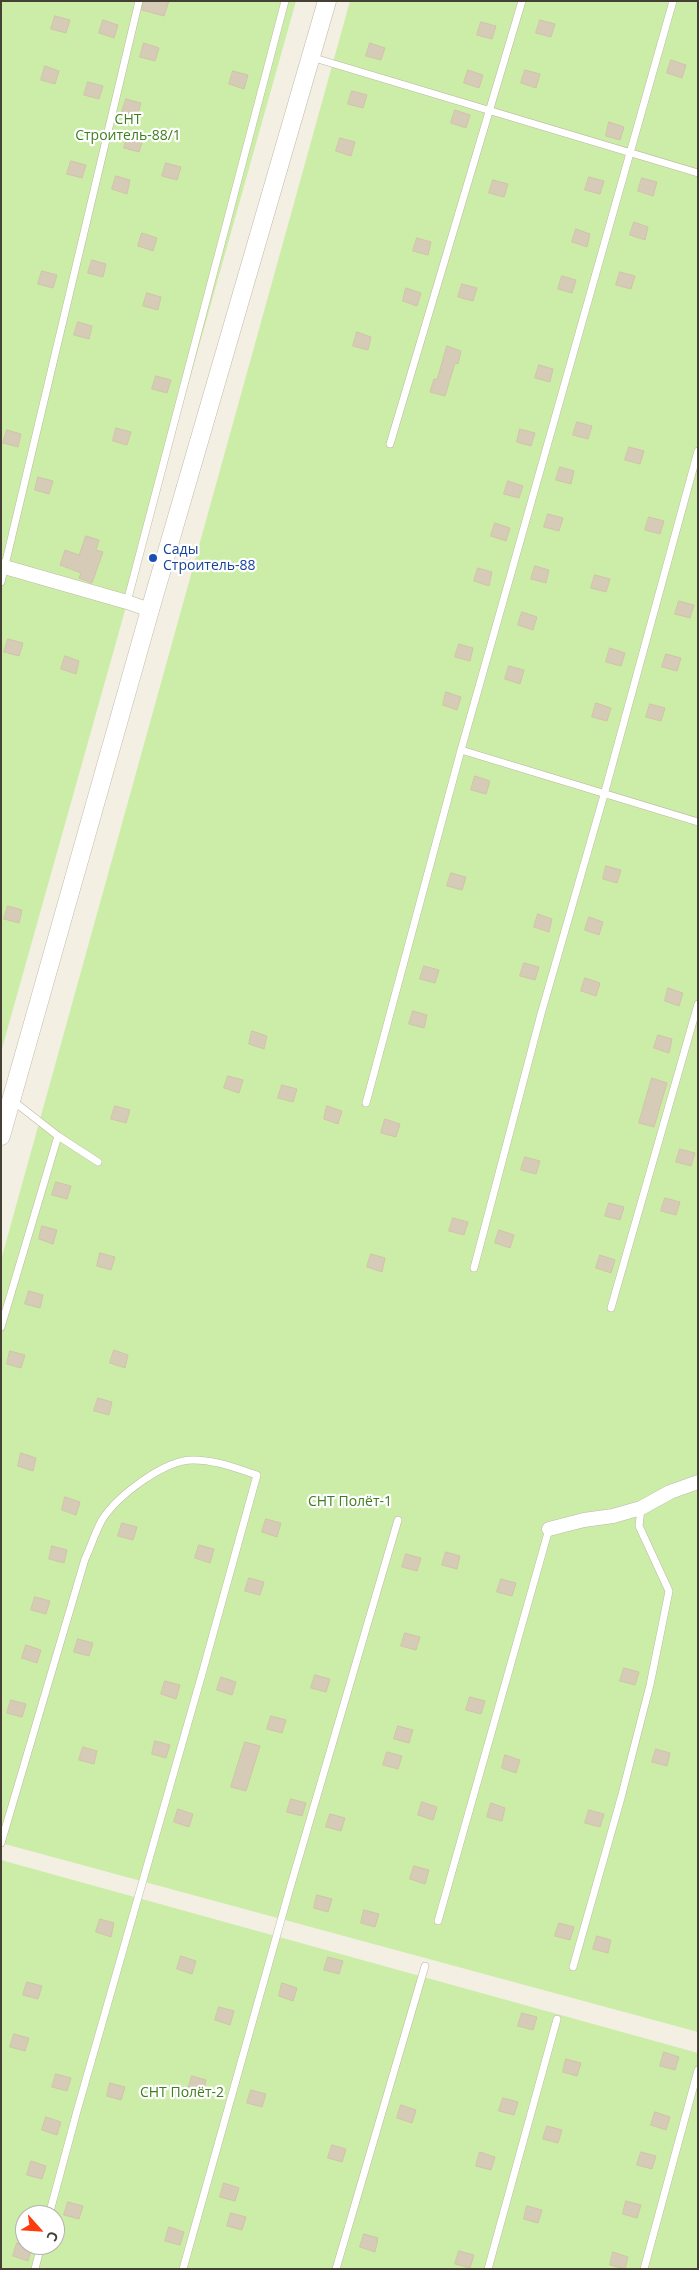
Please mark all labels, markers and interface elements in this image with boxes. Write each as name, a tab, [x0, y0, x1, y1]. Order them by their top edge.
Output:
park label: СНТ Строитель-88/1	[75, 112, 181, 144]
place label: Сады Строитель-88	[163, 542, 256, 574]
marker: Сады Строитель-88	[147, 552, 159, 564]
park label: СНТ Полёт-1	[308, 1494, 392, 1510]
park label: СНТ Полёт-2	[140, 2085, 224, 2101]
north arrow	[15, 2205, 65, 2255]
text: С	[43, 2228, 64, 2245]

